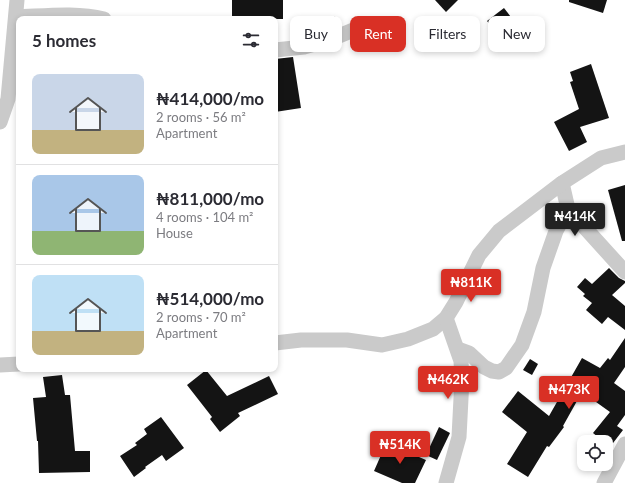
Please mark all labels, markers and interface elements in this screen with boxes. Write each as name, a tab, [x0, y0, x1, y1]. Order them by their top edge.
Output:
chip: Buy	[290, 16, 342, 52]
chip: Rent	[350, 16, 406, 52]
chip: Filters	[414, 16, 480, 52]
chip: New	[488, 16, 545, 52]
icon: filters	[240, 29, 262, 51]
text: 5 homes	[32, 30, 96, 51]
text: ₦414,000/mo	[156, 88, 264, 109]
icon: home	[64, 90, 112, 138]
text: 2 rooms · 56 m²	[156, 109, 246, 125]
text: Apartment	[156, 125, 217, 141]
text: ₦811,000/mo	[156, 188, 264, 209]
icon: home	[64, 191, 112, 239]
pin: ₦414K	[547, 203, 603, 237]
text: ₦414K	[554, 208, 596, 224]
text: 4 rooms · 104 m²	[156, 209, 253, 225]
text: House	[156, 225, 193, 241]
pin: ₦811K	[443, 269, 499, 303]
text: ₦811K	[450, 274, 492, 290]
text: ₦514,000/mo	[156, 288, 264, 309]
icon: home	[64, 291, 112, 339]
text: 2 rooms · 70 m²	[156, 309, 246, 325]
text: Apartment	[156, 325, 217, 341]
pin: ₦462K	[420, 366, 476, 400]
text: ₦462K	[427, 371, 469, 387]
pin: ₦473K	[541, 376, 597, 410]
text: ₦473K	[548, 381, 590, 397]
pin: ₦514K	[372, 431, 428, 465]
map controls	[577, 435, 613, 471]
button: locate	[577, 435, 613, 471]
text: ₦514K	[379, 436, 421, 452]

